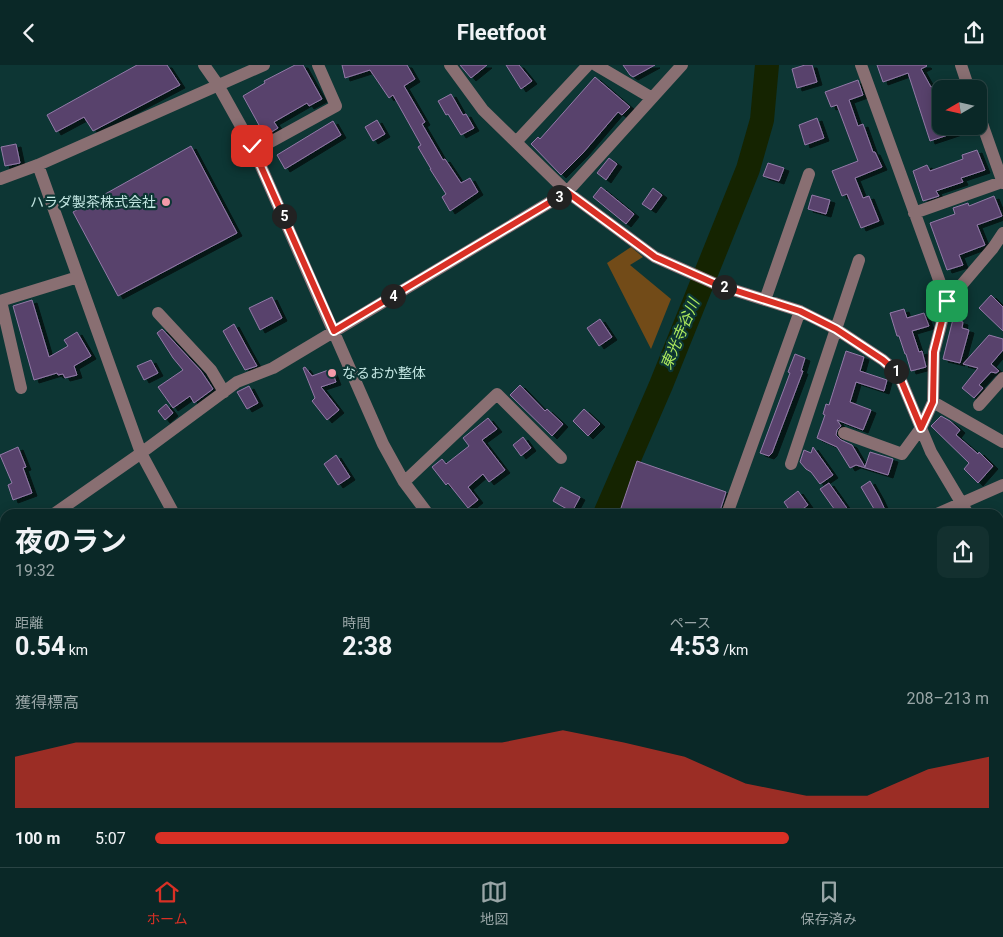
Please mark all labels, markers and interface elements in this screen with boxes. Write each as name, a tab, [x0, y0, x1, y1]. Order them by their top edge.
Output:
icon: back	[15, 19, 43, 47]
icon: share	[960, 19, 988, 47]
text: Fleetfoot	[457, 20, 546, 45]
north arrow	[932, 80, 988, 135]
map controls	[932, 80, 987, 135]
pin	[231, 125, 273, 167]
icon: check	[238, 132, 266, 160]
pin: 3	[546, 185, 572, 209]
text: 3	[555, 189, 564, 205]
place label: ハラダ製茶株式会社	[30, 194, 156, 210]
marker: ハラダ製茶株式会社	[160, 196, 172, 208]
pin: 5	[272, 203, 296, 229]
text: 5	[280, 208, 289, 224]
pin: 2	[712, 275, 736, 299]
text: 2	[720, 279, 729, 295]
pin	[926, 280, 968, 322]
pin: 4	[380, 283, 406, 309]
icon: arrive	[933, 287, 961, 315]
text: 4	[389, 288, 398, 304]
water label: 東光寺谷川	[657, 294, 704, 372]
pin: 1	[884, 359, 908, 383]
text: 1	[892, 363, 901, 379]
place label: なるおか整体	[342, 365, 426, 381]
marker: なるおか整体	[326, 367, 338, 379]
text: 夜のラン	[15, 525, 127, 558]
button: share	[937, 526, 989, 578]
text: 19:32	[15, 561, 55, 580]
text: 距離	[15, 615, 43, 631]
text: 時間	[342, 615, 370, 631]
text: ペース	[670, 615, 711, 631]
text: 0.54	[15, 632, 65, 661]
text: 2:38	[342, 632, 392, 661]
text: 4:53	[670, 632, 720, 661]
text: km	[65, 642, 88, 658]
text: /km	[720, 642, 748, 658]
text: 208–213 m	[907, 689, 989, 708]
text: 獲得標高	[15, 693, 79, 712]
text: 100 m	[15, 829, 60, 848]
text: 5:07	[95, 829, 126, 848]
tab: ホーム	[146, 878, 188, 928]
tab: 地図	[480, 878, 508, 928]
tab: 保存済み	[801, 878, 857, 928]

